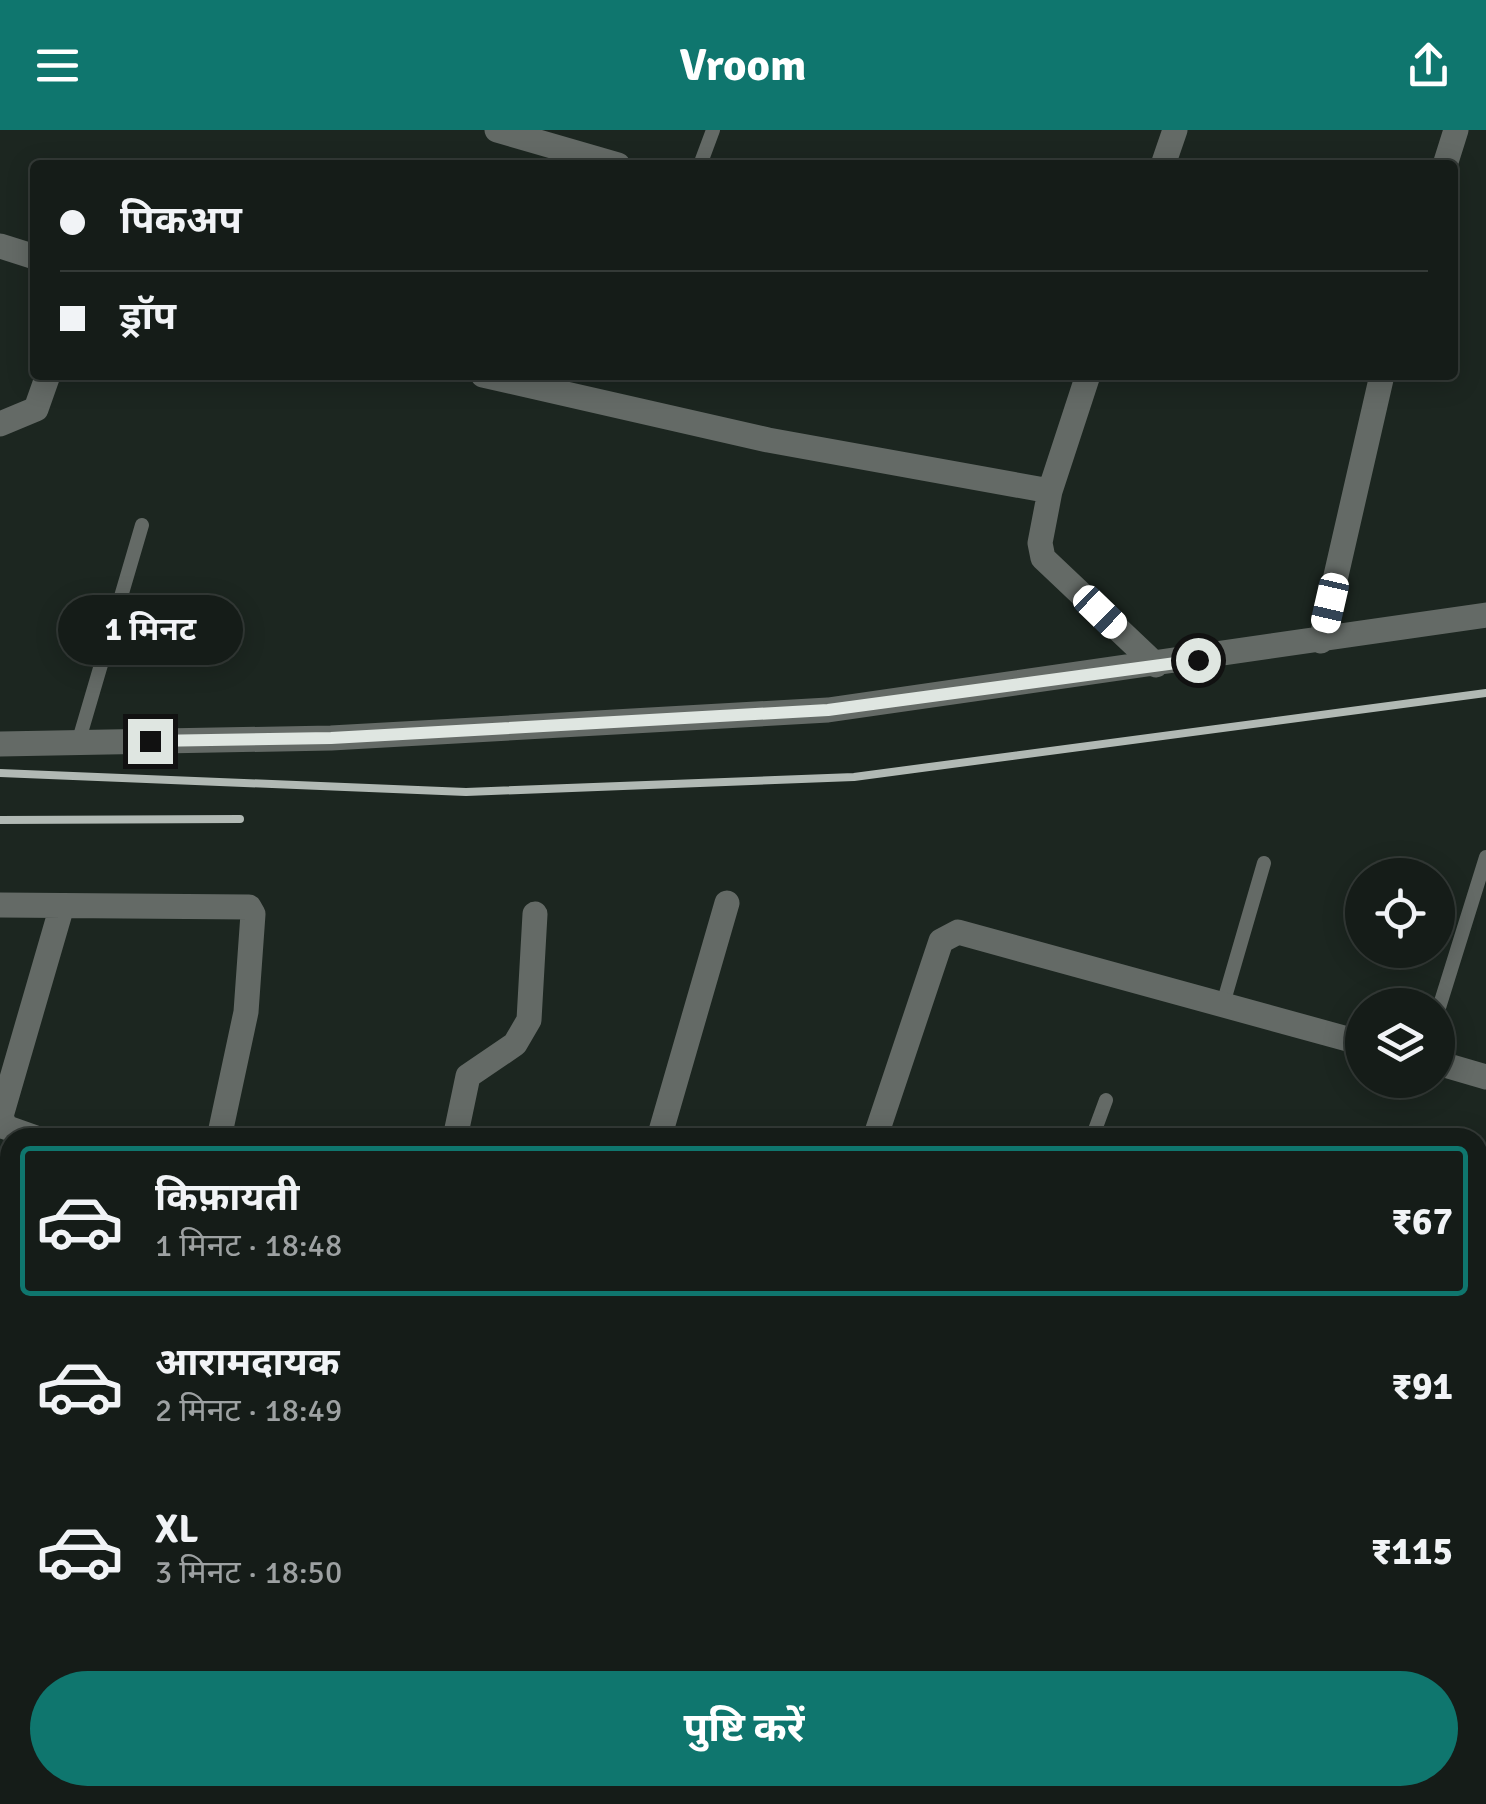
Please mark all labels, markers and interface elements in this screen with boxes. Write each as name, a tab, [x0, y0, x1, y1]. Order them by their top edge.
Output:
icon: menu	[30, 38, 85, 93]
text: Vroom	[680, 38, 806, 93]
icon: share	[1401, 38, 1456, 93]
text: पिकअप	[120, 197, 242, 244]
text: ड्रॉप	[120, 293, 176, 340]
car	[1309, 570, 1351, 636]
car	[1068, 580, 1132, 644]
callout: 1 मिनट	[58, 596, 242, 666]
text: 1 मिनट	[105, 610, 196, 649]
route start	[1176, 638, 1221, 683]
route end	[128, 719, 173, 764]
map controls	[1345, 858, 1455, 1098]
button: locate	[1345, 858, 1455, 968]
button: layers	[1345, 988, 1455, 1098]
text: किफ़ायती	[155, 1174, 299, 1221]
icon: car	[35, 1176, 125, 1266]
text: ₹67	[1391, 1198, 1453, 1245]
text: 1 मिनट · 18:48	[155, 1226, 342, 1265]
text: आरामदायक	[155, 1339, 339, 1386]
icon: car	[35, 1341, 125, 1431]
text: ₹91	[1391, 1363, 1453, 1410]
text: 2 मिनट · 18:49	[155, 1391, 342, 1430]
icon: car	[35, 1506, 125, 1596]
text: XL	[155, 1506, 198, 1553]
text: ₹115	[1371, 1528, 1453, 1575]
text: 3 मिनट · 18:50	[155, 1553, 342, 1592]
button: पुष्टि करें	[30, 1671, 1458, 1786]

